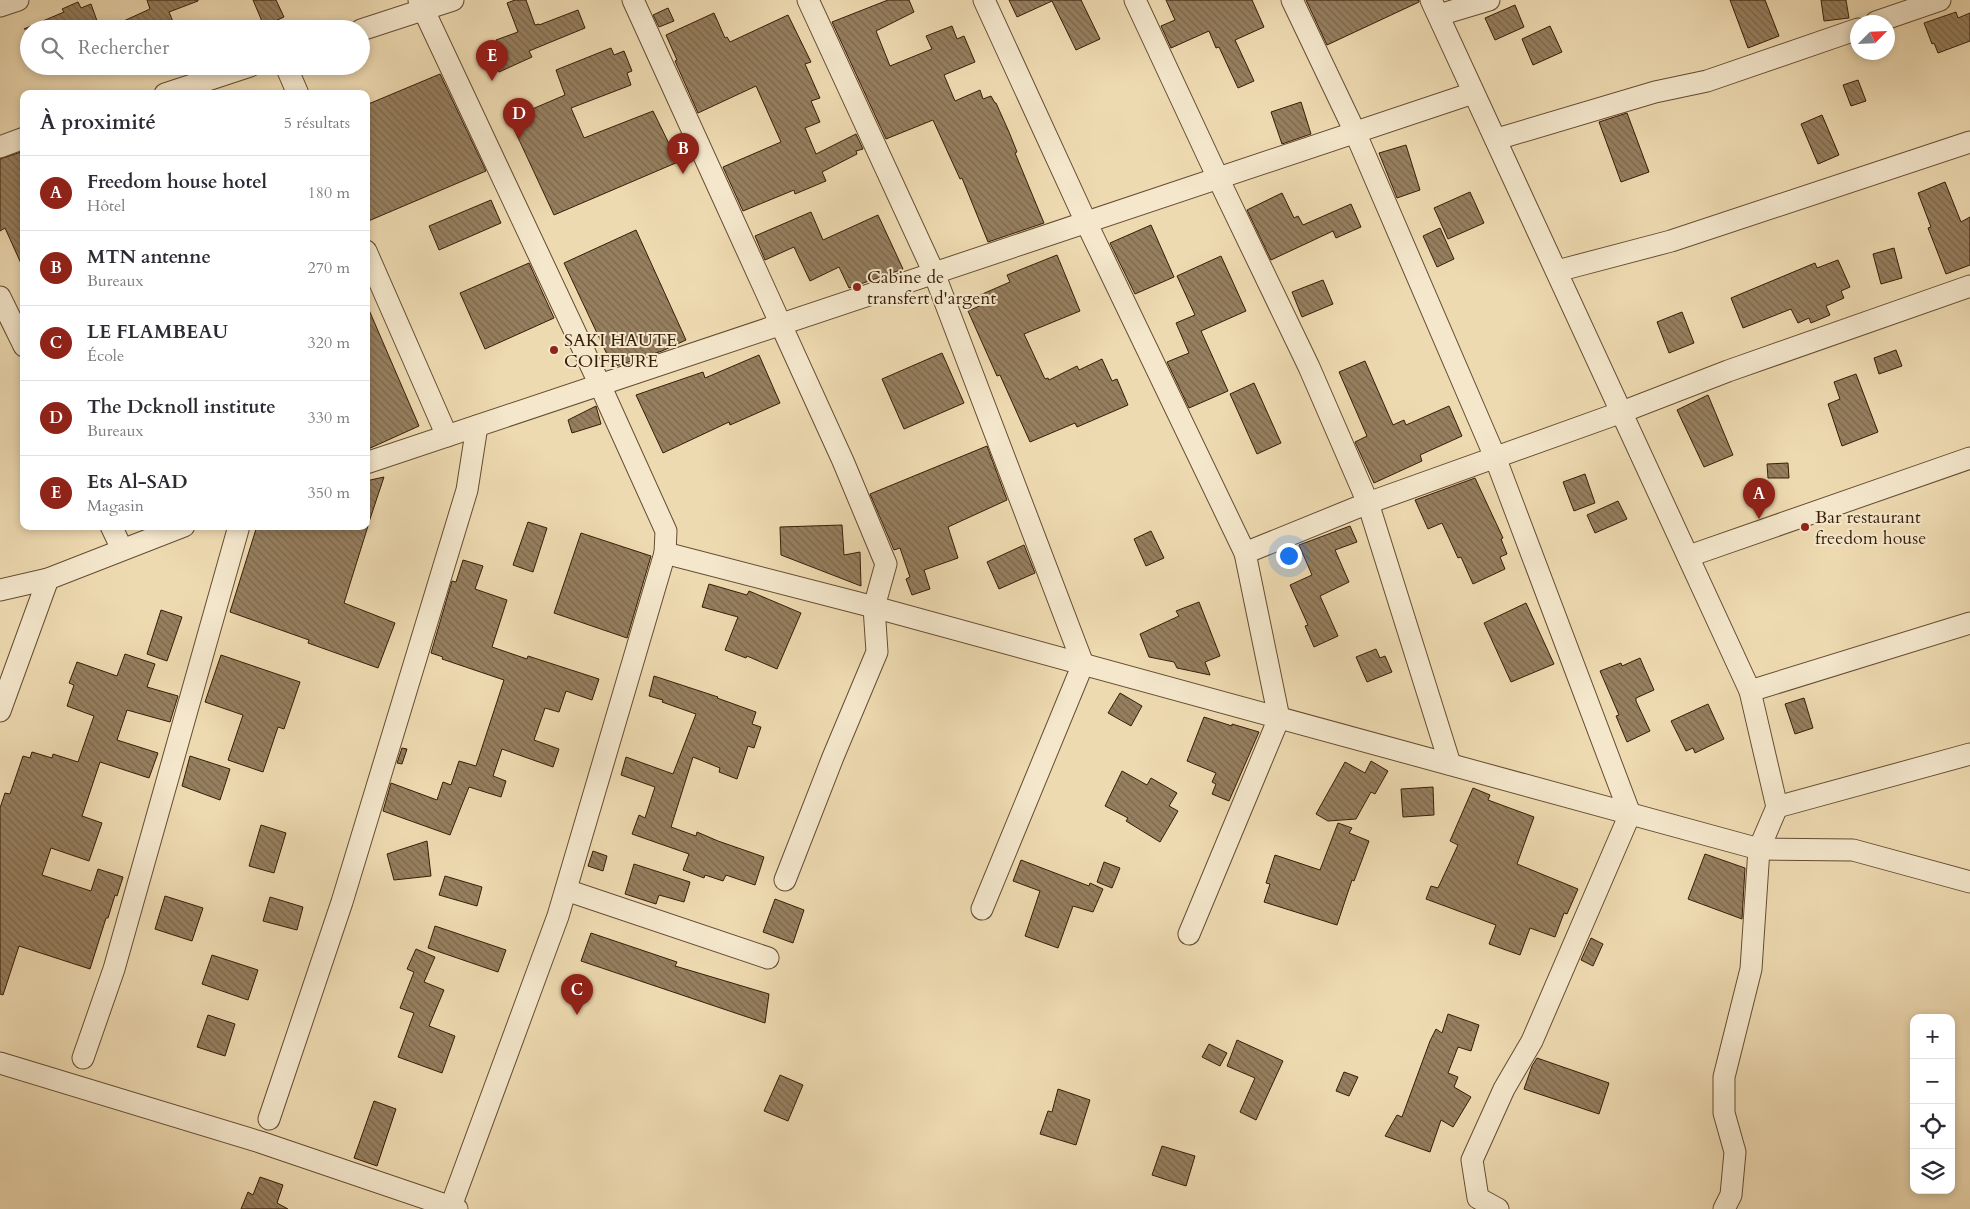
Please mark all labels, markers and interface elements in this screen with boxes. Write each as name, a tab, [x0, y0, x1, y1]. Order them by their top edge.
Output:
north arrow	[1850, 15, 1895, 60]
search box	[20, 20, 370, 75]
icon: search	[38, 34, 66, 62]
text: Rechercher	[78, 35, 169, 61]
pin: E	[476, 40, 508, 81]
pin: D	[503, 98, 535, 139]
text: À proximité	[40, 108, 156, 137]
text: 5 résultats	[284, 112, 350, 134]
pin: B	[667, 133, 699, 174]
text: Freedom house hotel	[87, 169, 267, 195]
text: A	[50, 182, 62, 204]
text: 180 m	[308, 182, 350, 204]
text: Hôtel	[87, 195, 125, 217]
text: MTN antenne	[87, 244, 211, 270]
text: B	[50, 257, 62, 279]
text: 270 m	[308, 257, 350, 279]
place label: Cabine de transfert d'argent	[867, 265, 997, 311]
text: Bureaux	[87, 270, 143, 292]
marker: Cabine de transfert d'argent	[851, 281, 863, 293]
text: LE FLAMBEAU	[87, 319, 228, 345]
place label: SAKI HAUTE COIFFURE	[564, 328, 677, 374]
text: C	[50, 332, 62, 354]
text: 320 m	[308, 332, 350, 354]
marker: SAKI HAUTE COIFFURE	[548, 344, 560, 356]
text: École	[87, 345, 124, 367]
text: The Dcknoll institute	[87, 394, 276, 420]
text: D	[49, 407, 63, 429]
text: 330 m	[308, 407, 350, 429]
text: Bureaux	[87, 420, 143, 442]
text: Ets Al-SAD	[87, 469, 188, 495]
pin: A	[1743, 478, 1775, 519]
text: E	[51, 482, 61, 504]
text: 350 m	[308, 482, 350, 504]
text: Magasin	[87, 495, 144, 517]
place label: Bar restaurant freedom house	[1815, 505, 1926, 551]
marker: Bar restaurant freedom house	[1799, 521, 1811, 533]
your location	[1276, 543, 1302, 569]
pin: C	[561, 974, 593, 1015]
map controls	[1910, 1014, 1955, 1194]
button: +	[1910, 1014, 1955, 1059]
button: −	[1910, 1059, 1955, 1104]
button: locate	[1910, 1104, 1955, 1149]
button: layers	[1910, 1149, 1955, 1194]

